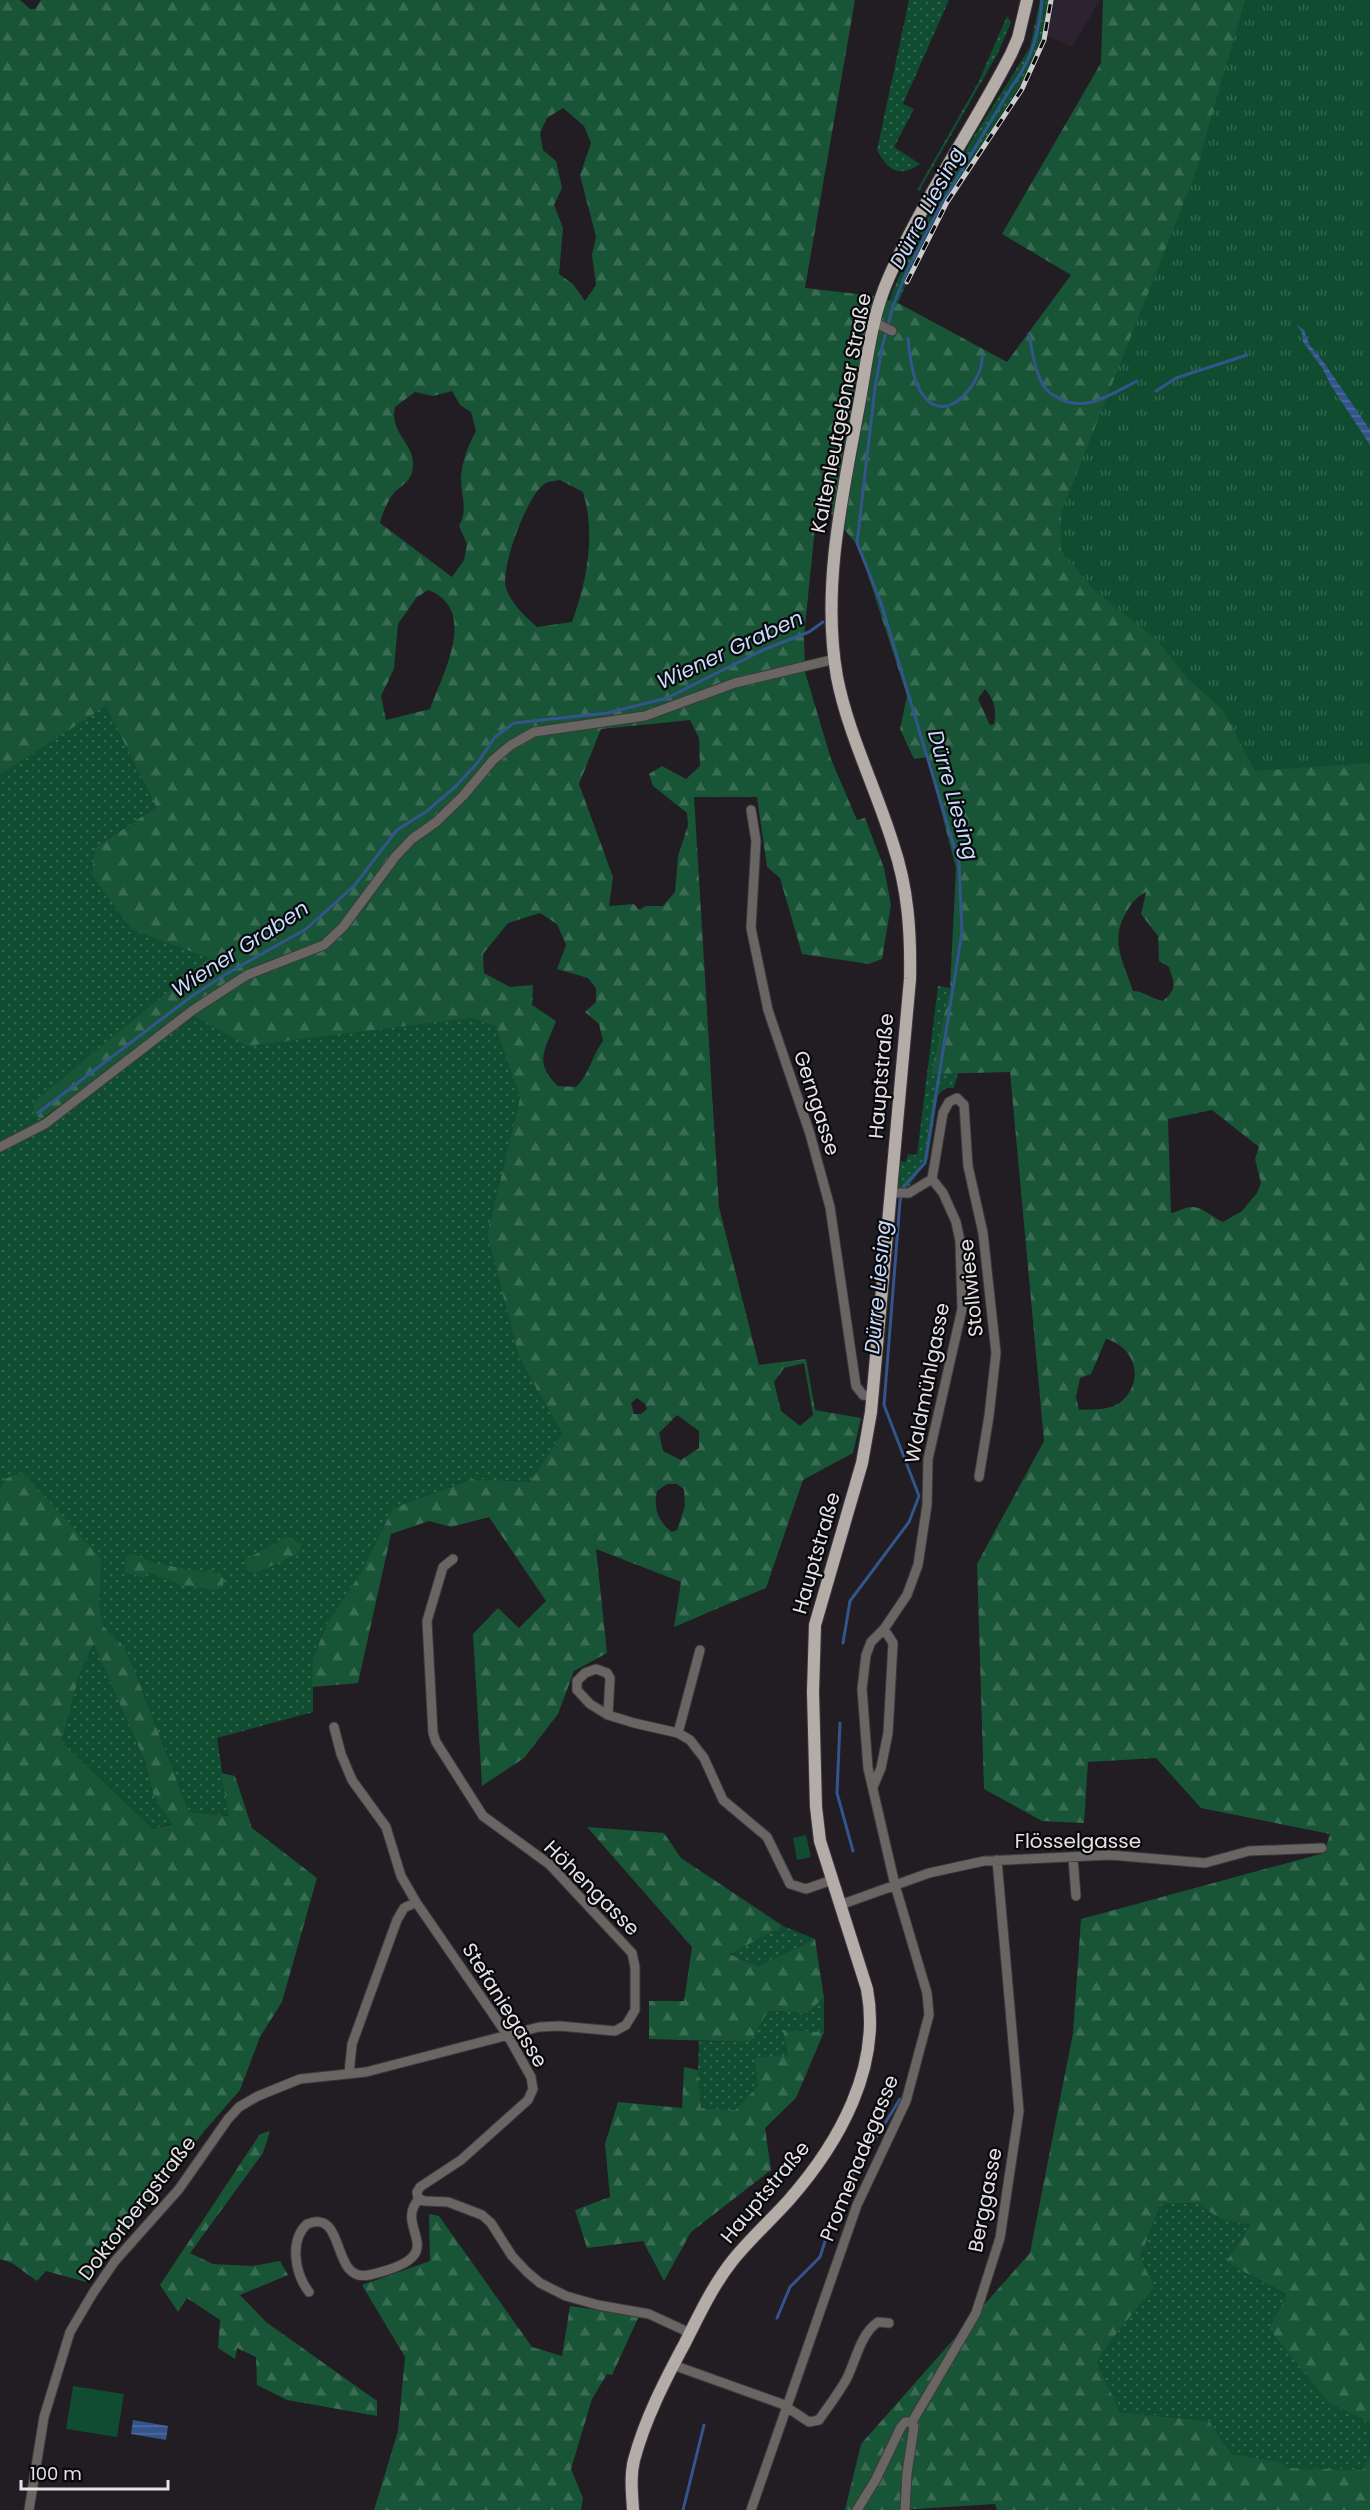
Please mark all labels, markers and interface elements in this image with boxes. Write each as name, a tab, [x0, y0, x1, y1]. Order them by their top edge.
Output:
water label: Dürre Liesing	[882, 142, 971, 274]
street label: Kaltenleutgebner Straße	[804, 291, 878, 535]
water label: Wiener Graben	[652, 603, 808, 696]
water label: Dürre Liesing	[921, 726, 986, 863]
water label: Wiener Graben	[165, 893, 314, 1004]
street label: Hauptstraße	[862, 1012, 900, 1140]
street label: Gerngasse	[787, 1047, 847, 1159]
water label: Dürre Liesing	[857, 1219, 898, 1355]
street label: Stollwiese	[952, 1238, 990, 1338]
street label: Waldmühlgasse	[898, 1300, 956, 1466]
street label: Hauptstraße	[785, 1489, 847, 1617]
street label: Flösselgasse	[1015, 1827, 1141, 1855]
street label: Höhengasse	[538, 1834, 646, 1942]
street label: Stefaniegasse	[456, 1937, 554, 2073]
street label: Promenadegasse	[813, 2071, 905, 2245]
street label: Doktorbergstraße	[72, 2130, 202, 2286]
street label: Hauptstraße	[714, 2135, 816, 2249]
street label: Berggasse	[961, 2145, 1009, 2255]
scale bar	[21, 2453, 168, 2491]
text: 100 m	[30, 2461, 82, 2486]

